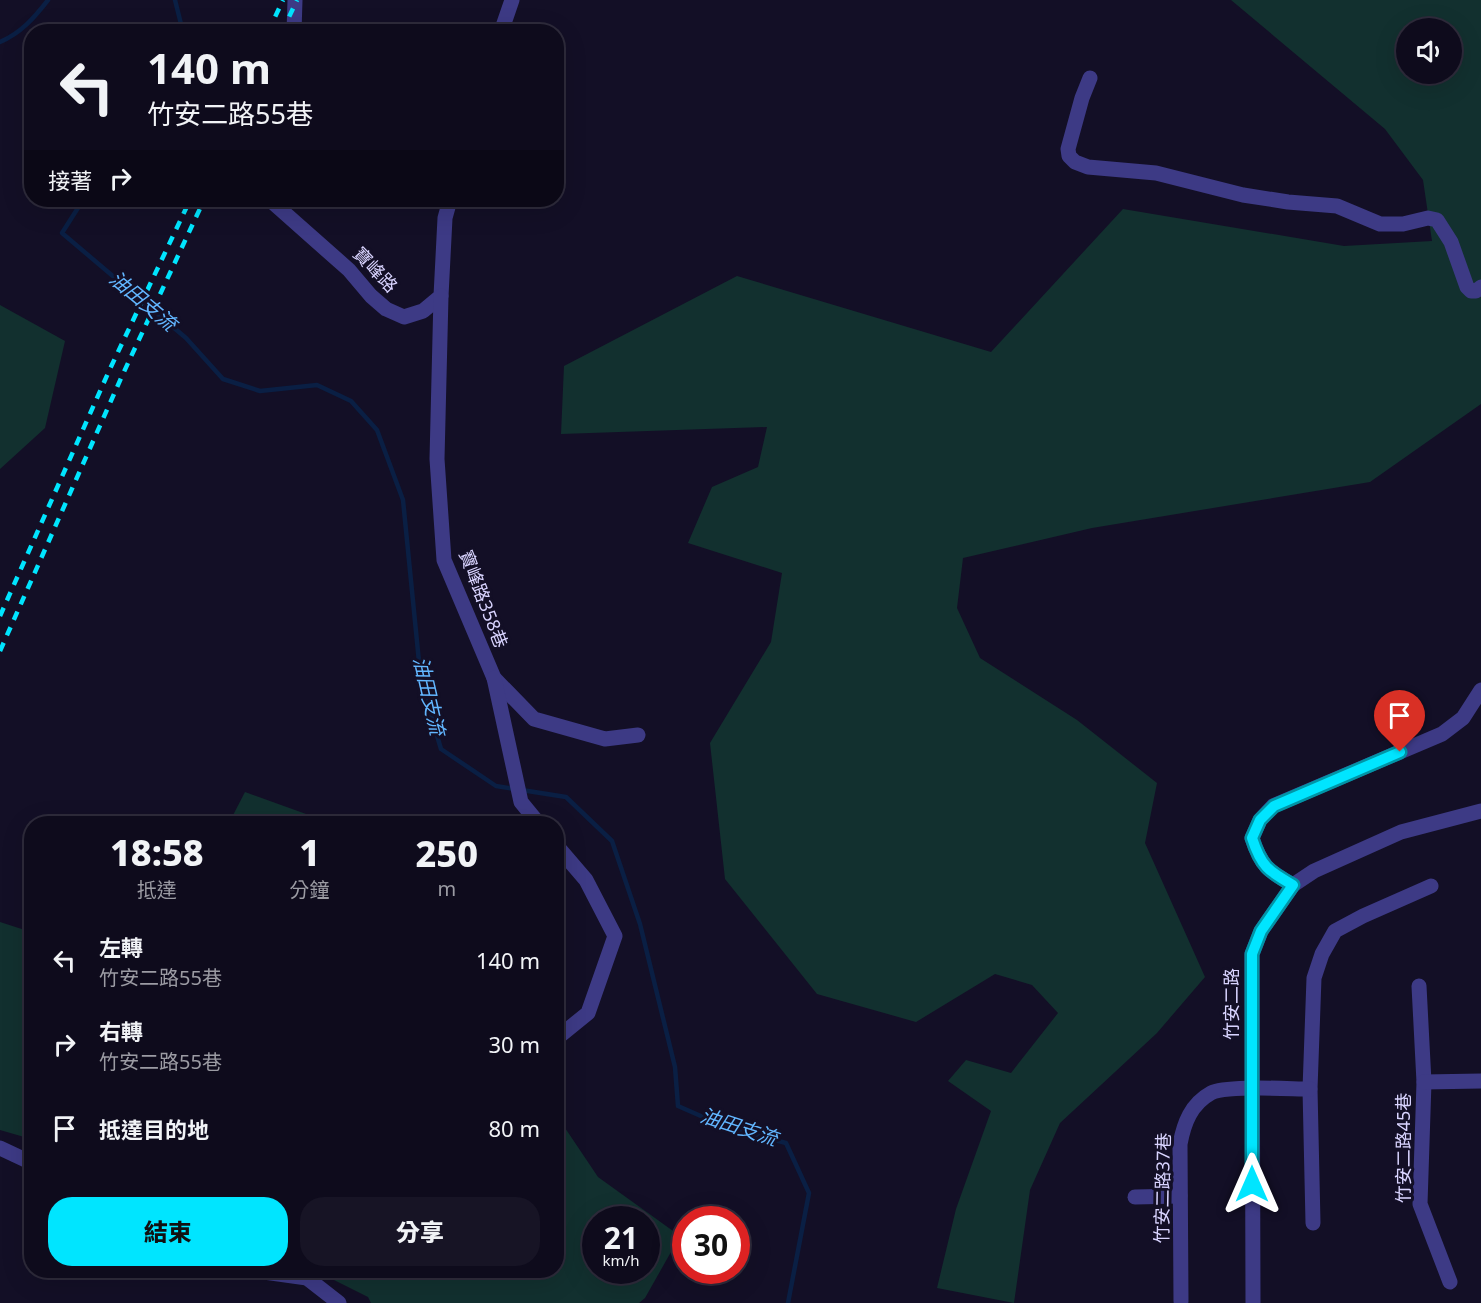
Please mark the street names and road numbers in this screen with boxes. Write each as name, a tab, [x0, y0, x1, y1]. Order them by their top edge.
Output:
street label: 寶峰路	[348, 242, 403, 297]
street label: 寶峰路358巷	[454, 546, 514, 651]
street label: 竹安二路	[1219, 968, 1243, 1040]
street label: 竹安二路45巷	[1391, 1093, 1415, 1203]
street label: 竹安二路37巷	[1149, 1132, 1175, 1243]

